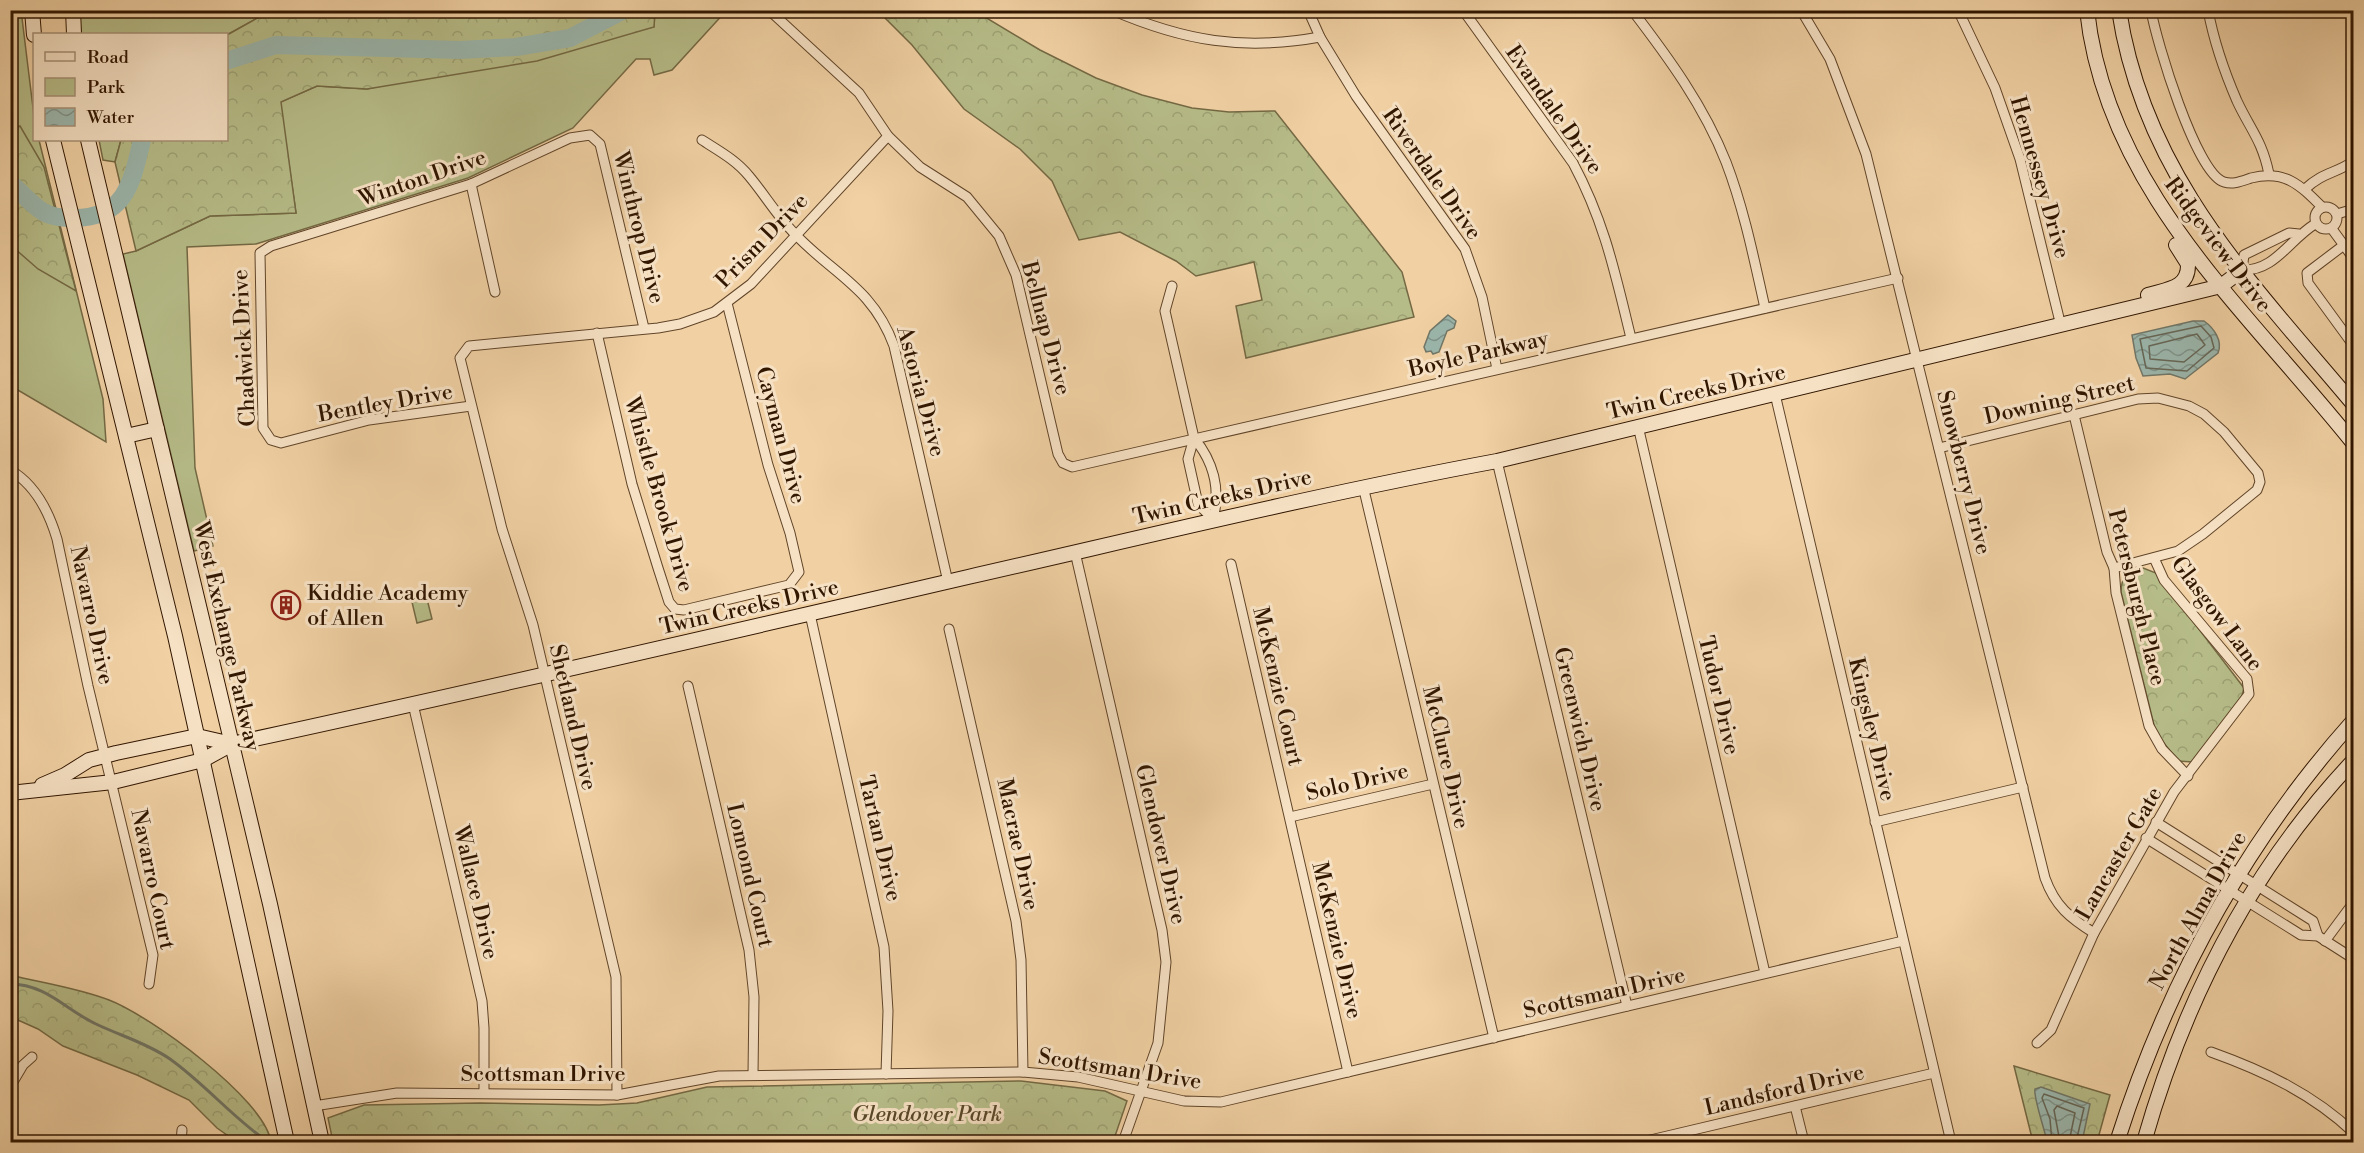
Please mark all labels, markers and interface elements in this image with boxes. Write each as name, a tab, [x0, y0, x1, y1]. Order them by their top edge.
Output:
legend	[33, 33, 228, 141]
street label: Evandale Drive	[1499, 40, 1608, 180]
text: Road	[87, 46, 130, 69]
text: Park	[87, 76, 126, 99]
street label: Hennessey Drive	[2003, 93, 2076, 262]
street label: Riverdale Drive	[1376, 103, 1487, 245]
text: Water	[86, 106, 135, 129]
street label: Winton Drive	[354, 144, 490, 213]
street label: Winthrop Drive	[606, 148, 670, 306]
street label: Ridgeview Drive	[2158, 172, 2277, 318]
street label: Prism Drive	[710, 188, 814, 294]
street label: Bellnap Drive	[1015, 258, 1076, 398]
street label: Chadwick Drive	[227, 269, 262, 427]
street label: Astoria Drive	[890, 322, 951, 459]
street label: Boyle Parkway	[1405, 325, 1551, 384]
street label: Twin Creeks Drive	[1604, 359, 1788, 426]
street label: Cayman Drive	[749, 364, 812, 507]
street label: Downing Street	[1982, 370, 2137, 431]
street label: Bentley Drive	[315, 378, 455, 429]
street label: Snowberry Drive	[1930, 388, 1997, 557]
street label: Whistle Brook Drive	[617, 393, 699, 595]
street label: Twin Creeks Drive	[1130, 464, 1314, 531]
street label: Petersburgh Place	[2102, 506, 2172, 688]
street label: West Exchange Parkway	[187, 518, 266, 754]
street label: Navarro Drive	[64, 544, 119, 687]
street label: Glasgow Lane	[2165, 551, 2269, 677]
street label: Twin Creeks Drive	[657, 574, 841, 641]
place label: Kiddie Academy of Allen	[307, 580, 469, 632]
building icon: Kiddie Academy of Allen	[270, 589, 302, 621]
street label: McKenzie Court	[1246, 604, 1309, 769]
street label: Tudor Drive	[1692, 633, 1745, 757]
street label: Shetland Drive	[543, 642, 602, 793]
street label: Greenwich Drive	[1548, 645, 1612, 814]
street label: Kingsley Drive	[1842, 655, 1901, 804]
street label: McClure Drive	[1416, 683, 1475, 831]
street label: Solo Drive	[1303, 758, 1411, 807]
street label: Glendover Drive	[1129, 762, 1192, 927]
street label: Tartan Drive	[852, 773, 907, 904]
street label: Macrae Drive	[990, 776, 1045, 913]
street label: Lancaster Gate	[2070, 782, 2168, 925]
street label: Lomond Court	[720, 801, 779, 950]
street label: Navarro Court	[124, 807, 181, 952]
street label: Wallace Drive	[447, 822, 504, 962]
street label: North Alma Drive	[2144, 827, 2253, 995]
street label: McKenzie Drive	[1305, 859, 1368, 1021]
street label: Scottsman Drive	[1521, 962, 1688, 1025]
street label: Scottsman Drive	[1036, 1043, 1203, 1096]
street label: Landsford Drive	[1702, 1059, 1867, 1122]
street label: Scottsman Drive	[460, 1061, 626, 1088]
park label: Glendover Park	[852, 1101, 1002, 1128]

